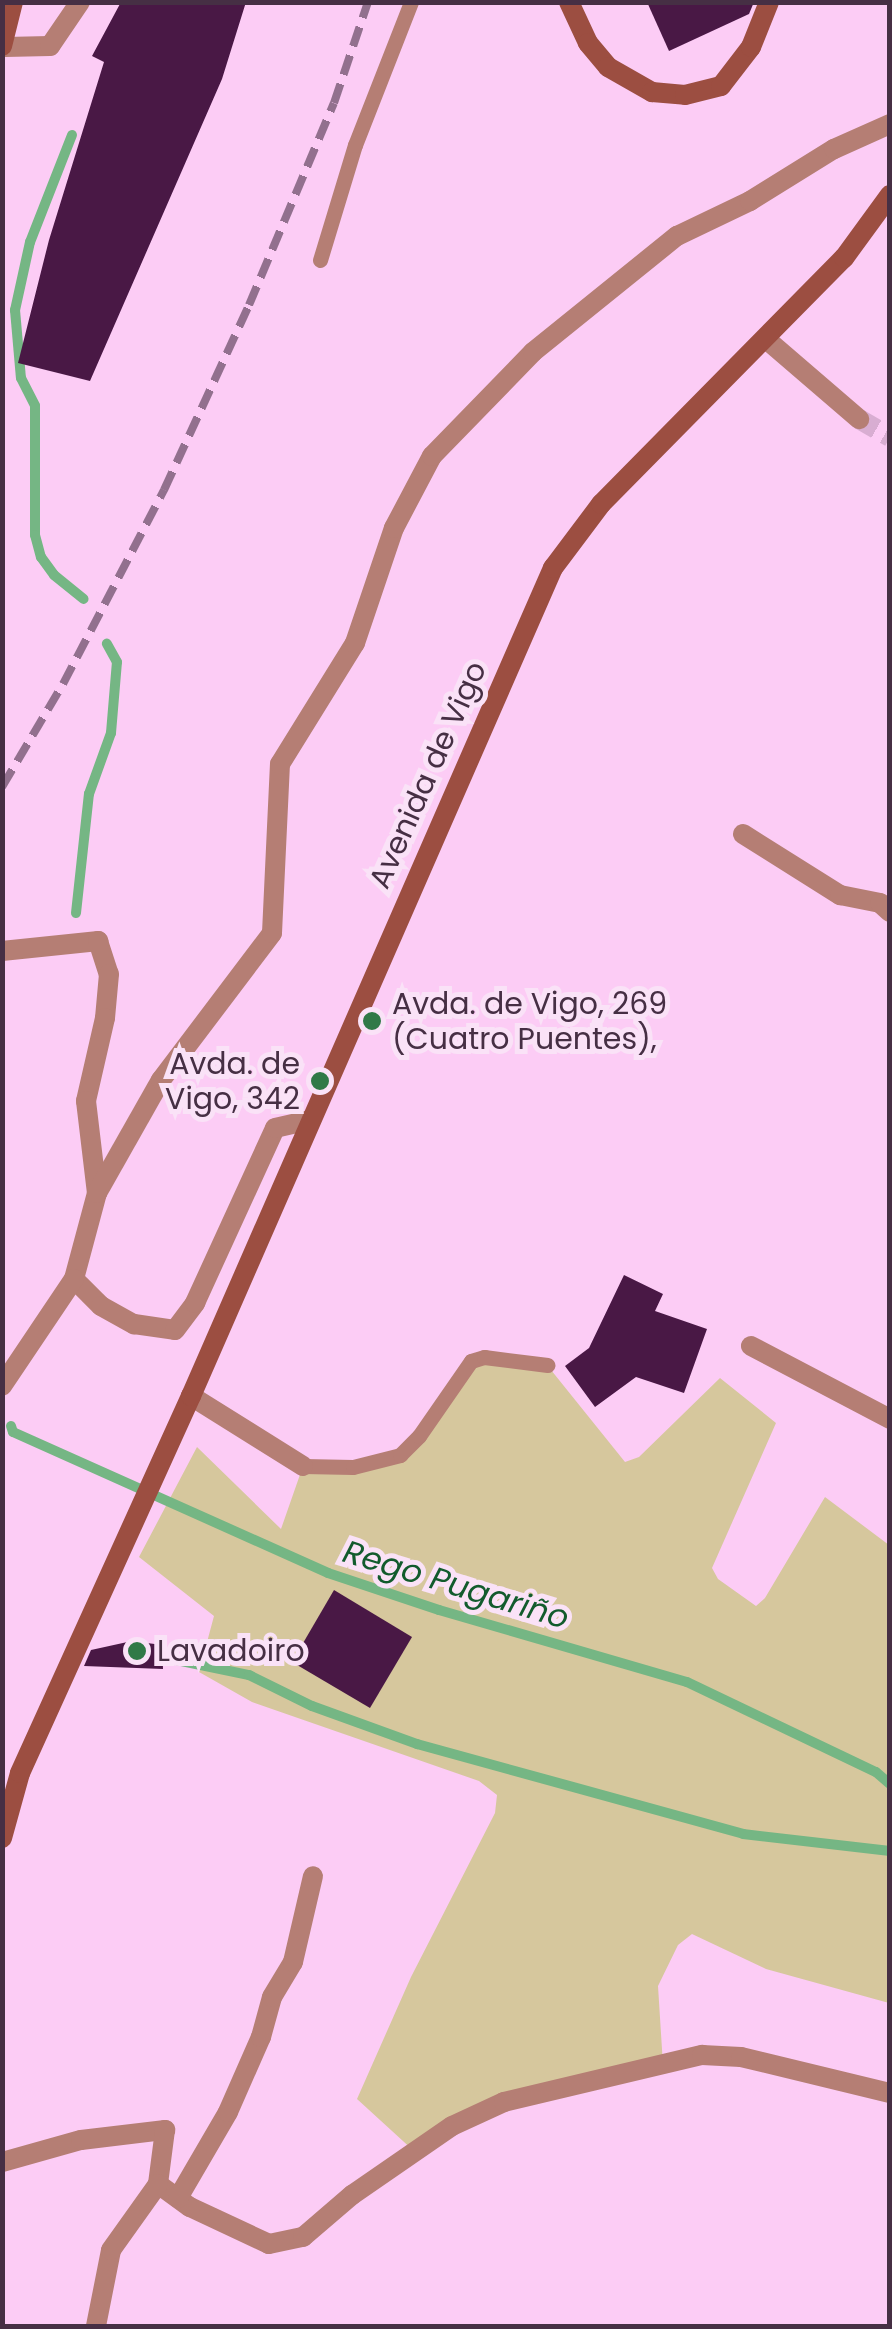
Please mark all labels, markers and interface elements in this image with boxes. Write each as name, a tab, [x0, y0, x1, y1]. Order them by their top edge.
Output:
street label: Avenida de Vigo	[362, 656, 494, 894]
place label: Avda. de Vigo, 269 (Cuatro Puentes),	[392, 986, 667, 1056]
marker: Avda. de Vigo, 269 (Cuatro Puentes),	[361, 1010, 383, 1032]
place label: Avda. de Vigo, 342	[165, 1046, 300, 1116]
marker: Avda. de Vigo, 342	[309, 1070, 331, 1092]
water label: Rego Pugariño	[339, 1532, 573, 1638]
place label: Lavadoiro	[157, 1633, 305, 1669]
marker: Lavadoiro	[126, 1640, 148, 1662]

